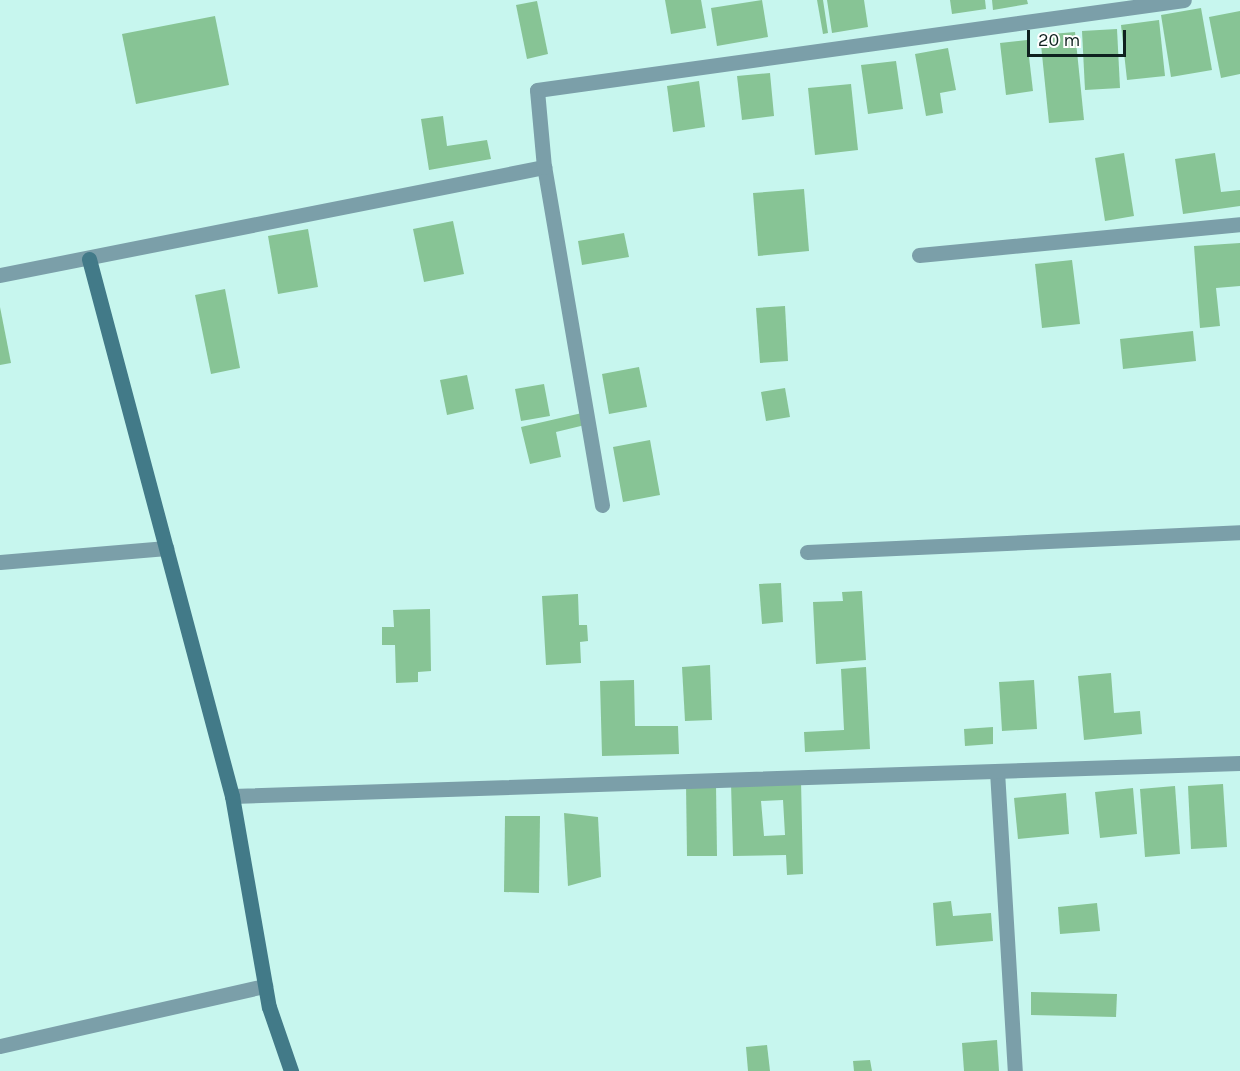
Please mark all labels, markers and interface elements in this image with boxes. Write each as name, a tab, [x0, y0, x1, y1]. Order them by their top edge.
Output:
scale bar	[1030, 18, 1129, 56]
text: 20 m	[1038, 29, 1080, 51]

